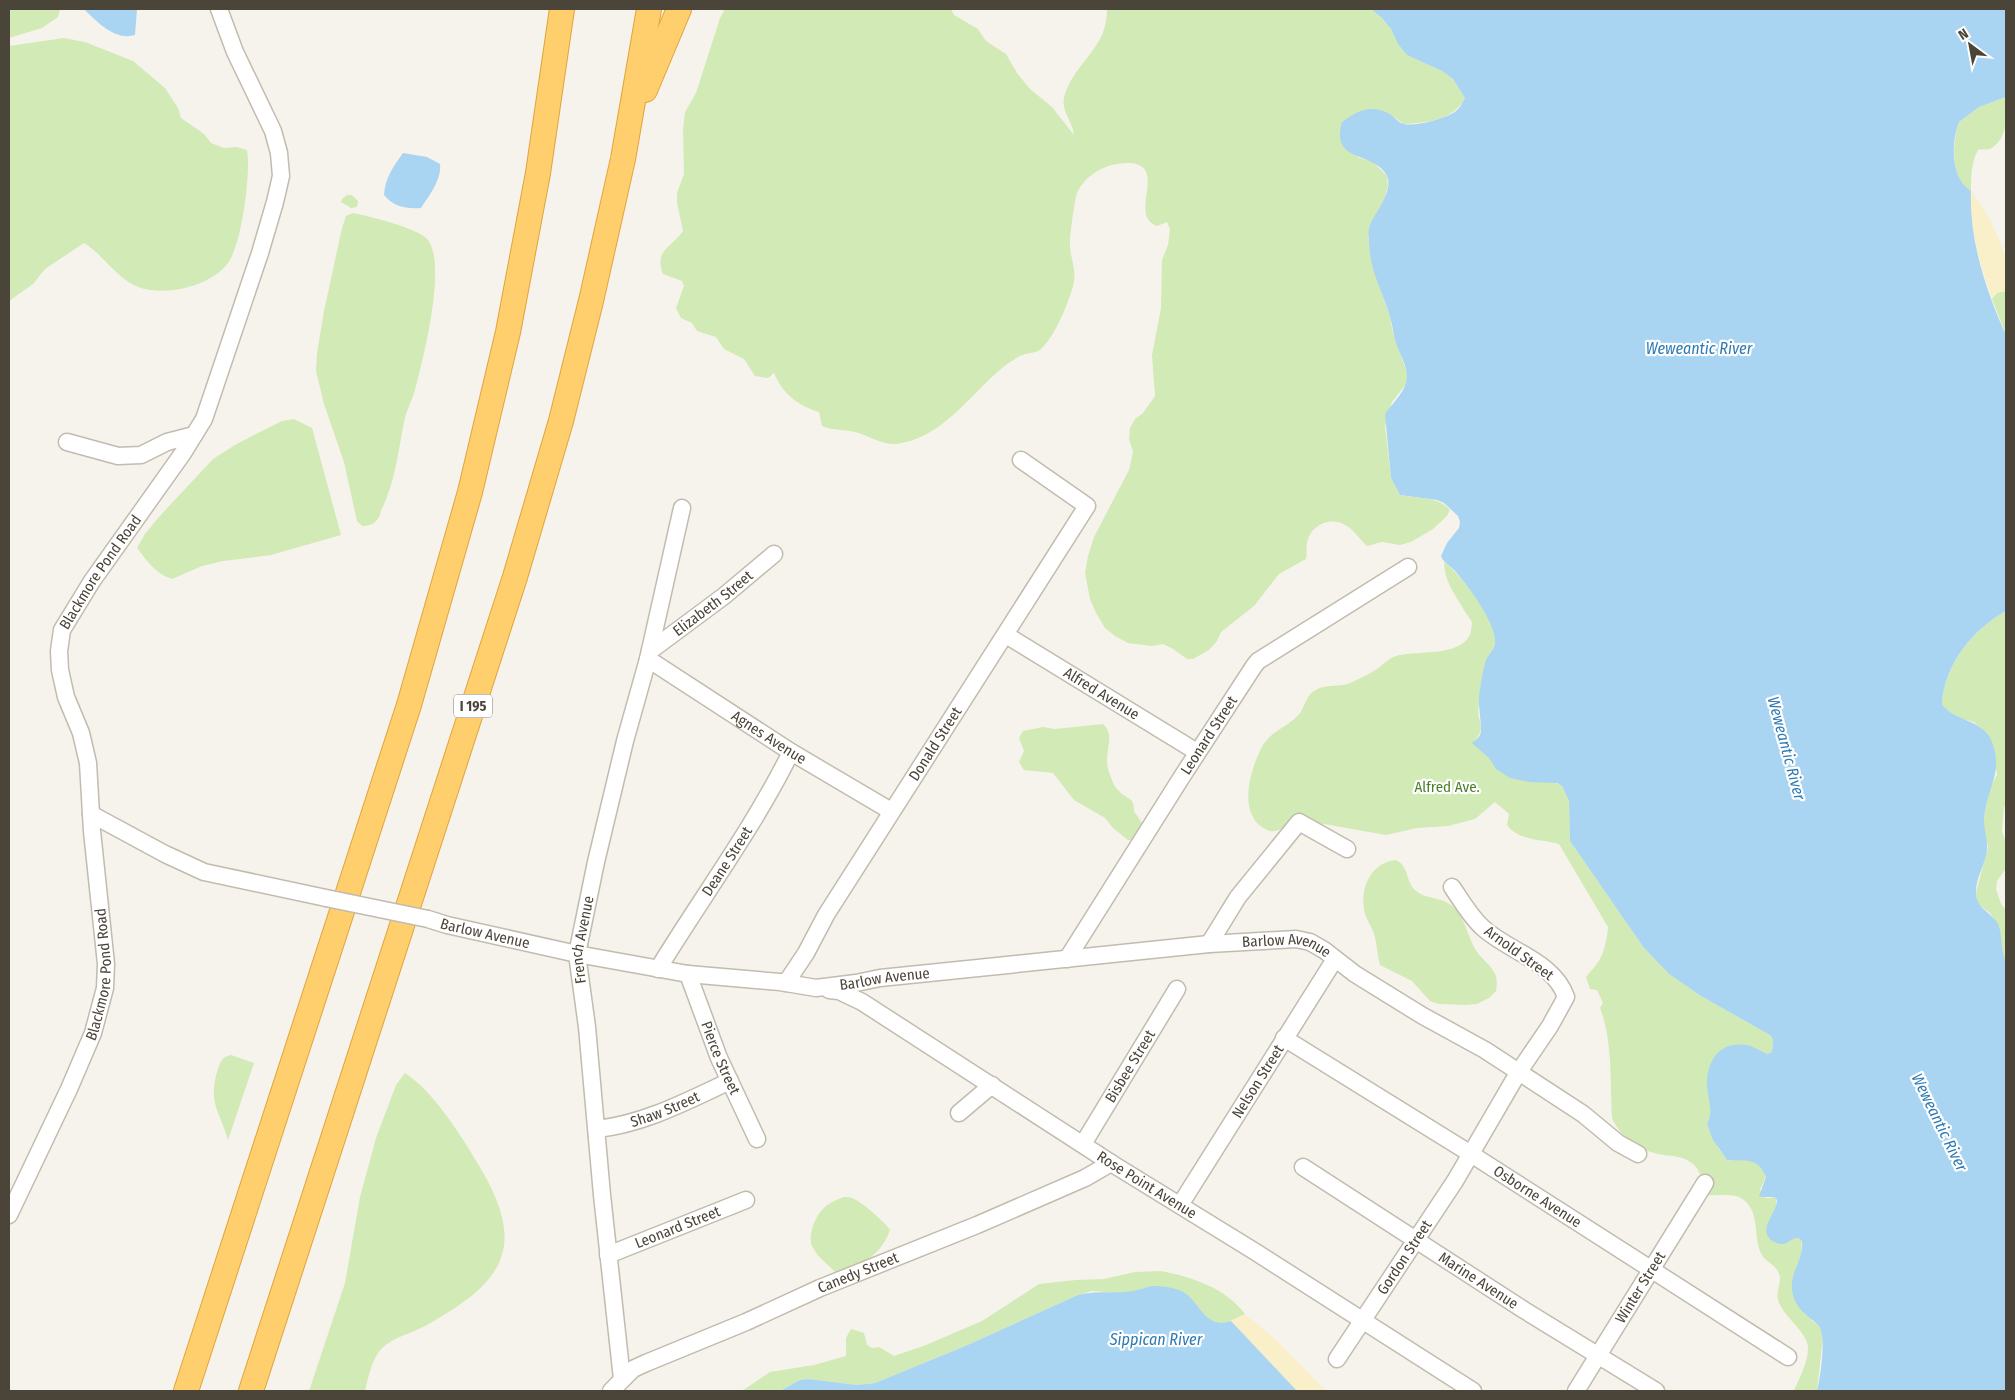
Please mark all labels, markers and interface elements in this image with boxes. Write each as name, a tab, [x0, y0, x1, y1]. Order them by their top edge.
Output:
north arrow	[1945, 20, 1995, 70]
text: N	[1955, 25, 1971, 44]
water label: Weweantic River	[1646, 339, 1753, 358]
street label: Blackmore Pond Road	[56, 511, 145, 633]
street label: Elizabeth Street	[669, 567, 757, 640]
street label: Alfred Avenue	[1060, 664, 1143, 723]
street label: Leonard Street	[1177, 692, 1241, 778]
road number: I 195	[454, 694, 492, 718]
water label: Weweantic River	[1764, 694, 1810, 802]
street label: Donald Street	[905, 703, 965, 784]
street label: Agnes Avenue	[728, 707, 809, 768]
park label: Alfred Ave.	[1414, 778, 1480, 796]
street label: Deane Street	[698, 823, 756, 899]
street label: French Avenue	[568, 894, 598, 985]
street label: Blackmore Pond Road	[82, 907, 115, 1043]
street label: Barlow Avenue	[438, 914, 532, 952]
street label: Arnold Street	[1481, 922, 1557, 984]
street label: Barlow Avenue	[1242, 930, 1335, 961]
street label: Barlow Avenue	[838, 964, 931, 994]
street label: Pierce Street	[697, 1019, 744, 1098]
street label: Bisbee Street	[1101, 1027, 1159, 1106]
street label: Nelson Street	[1228, 1041, 1288, 1121]
water label: Weweantic River	[1908, 1070, 1972, 1175]
street label: Shaw Street	[628, 1088, 703, 1131]
street label: Rose Point Avenue	[1094, 1147, 1200, 1222]
street label: Osborne Avenue	[1490, 1162, 1585, 1231]
street label: Leonard Street	[632, 1202, 723, 1252]
street label: Gordon Street	[1373, 1217, 1436, 1298]
street label: Canedy Street	[815, 1248, 901, 1297]
street label: Marine Avenue	[1435, 1248, 1522, 1313]
street label: Winter Street	[1611, 1248, 1669, 1326]
water label: Sippican River	[1109, 1330, 1203, 1349]

